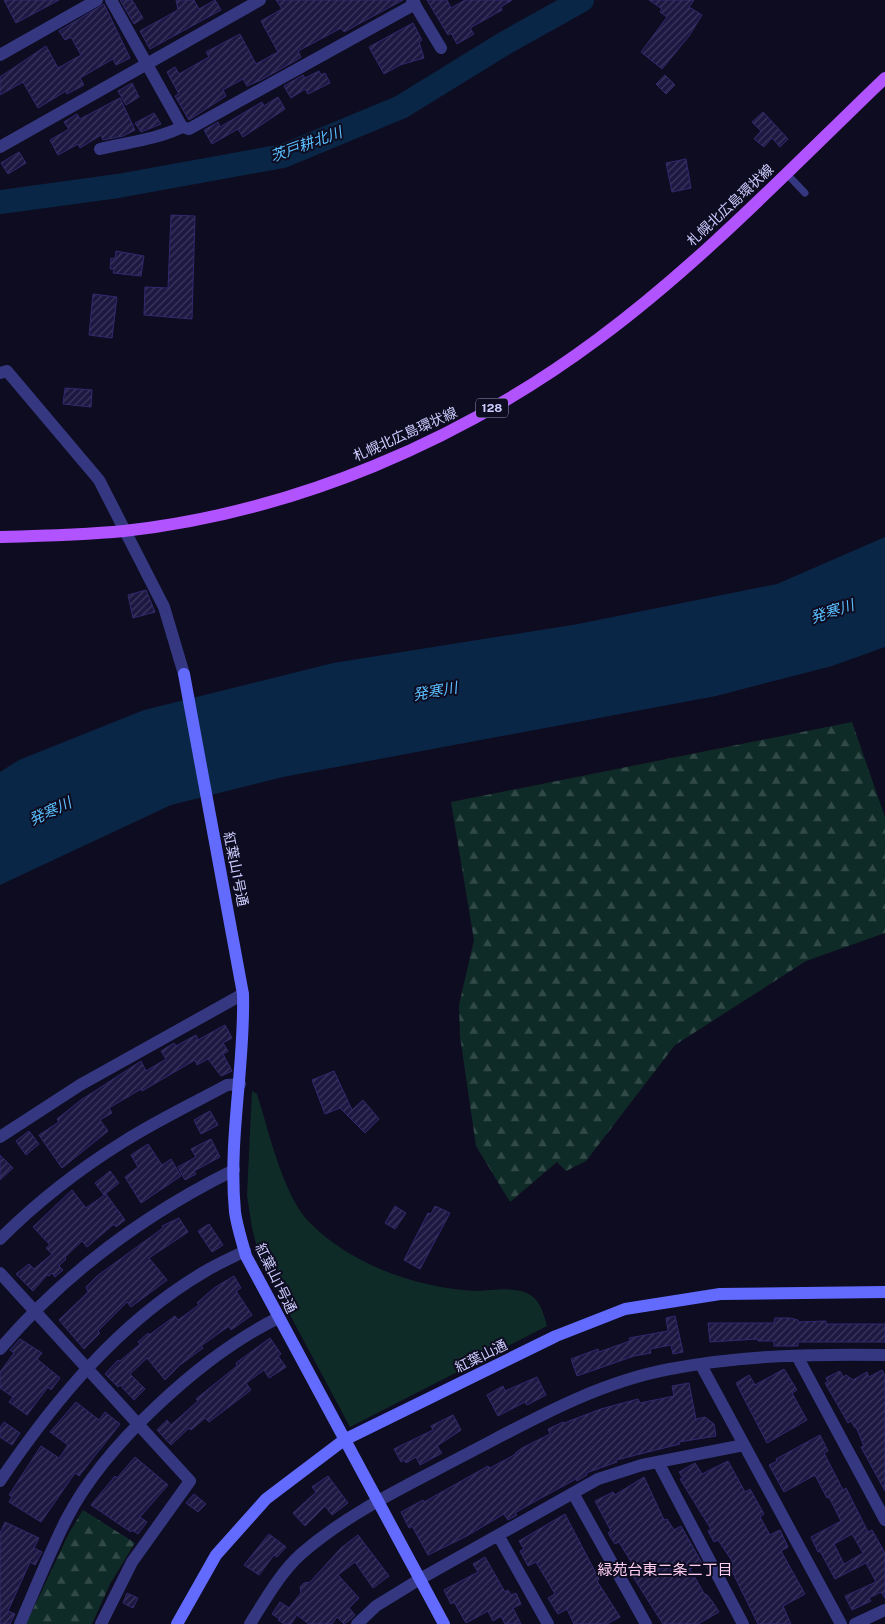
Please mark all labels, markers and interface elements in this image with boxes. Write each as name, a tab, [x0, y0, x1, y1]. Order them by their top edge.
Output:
water label: 茨戸耕北川	[268, 123, 346, 165]
street label: 札幌北広島環状線	[684, 161, 776, 249]
road number: 128	[476, 398, 508, 418]
street label: 札幌北広島環状線	[351, 404, 459, 464]
water label: 発寒川	[808, 595, 858, 626]
water label: 発寒川	[411, 678, 461, 703]
water label: 発寒川	[26, 793, 76, 828]
street label: 紅葉山1号通	[221, 830, 251, 908]
street label: 紅葉山1号通	[252, 1240, 300, 1316]
street label: 紅葉山通	[452, 1337, 510, 1375]
district label: 緑苑台東二条二丁目	[597, 1561, 733, 1578]

